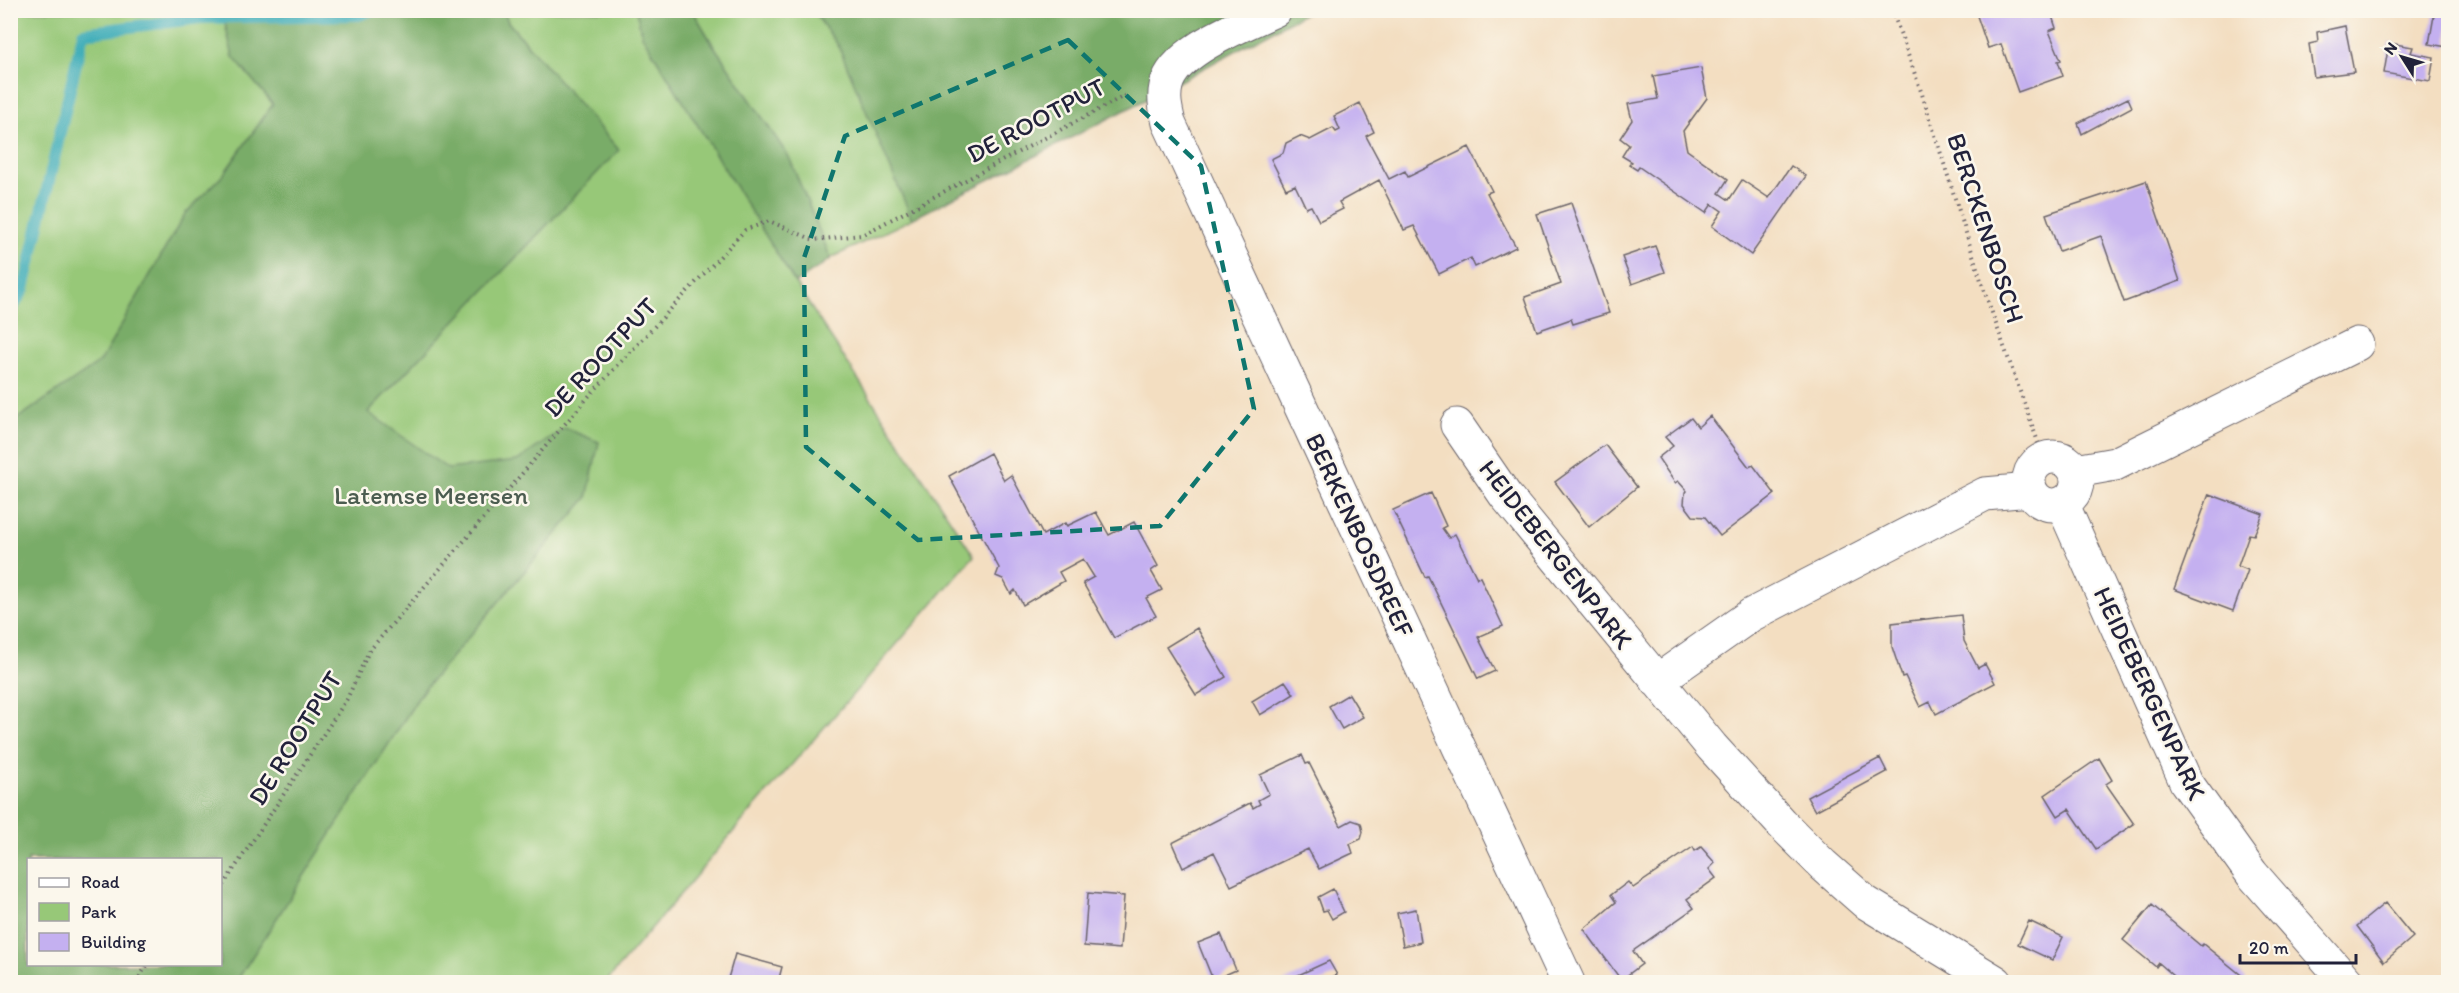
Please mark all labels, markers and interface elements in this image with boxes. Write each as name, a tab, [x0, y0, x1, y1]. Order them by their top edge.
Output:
north arrow	[2372, 27, 2432, 87]
text: N	[2380, 38, 2401, 58]
street label: DE ROOTPUT	[961, 70, 1111, 170]
street label: BERCKENBOSCH	[1940, 129, 2032, 327]
street label: DE ROOTPUT	[536, 290, 664, 424]
street label: BERKENBOSDREEF	[1299, 428, 1422, 643]
street label: HEIDEBERGENPARK	[1472, 453, 1640, 655]
park label: Latemse Meersen	[334, 479, 528, 511]
street label: HEIDEBERGENPARK	[2087, 581, 2214, 805]
street label: DE ROOTPUT	[241, 665, 349, 811]
legend	[27, 858, 222, 966]
text: Road	[81, 871, 120, 893]
text: Park	[81, 901, 116, 923]
scale bar	[2240, 927, 2356, 965]
text: Building	[81, 931, 147, 953]
text: 20 m	[2249, 937, 2289, 959]

